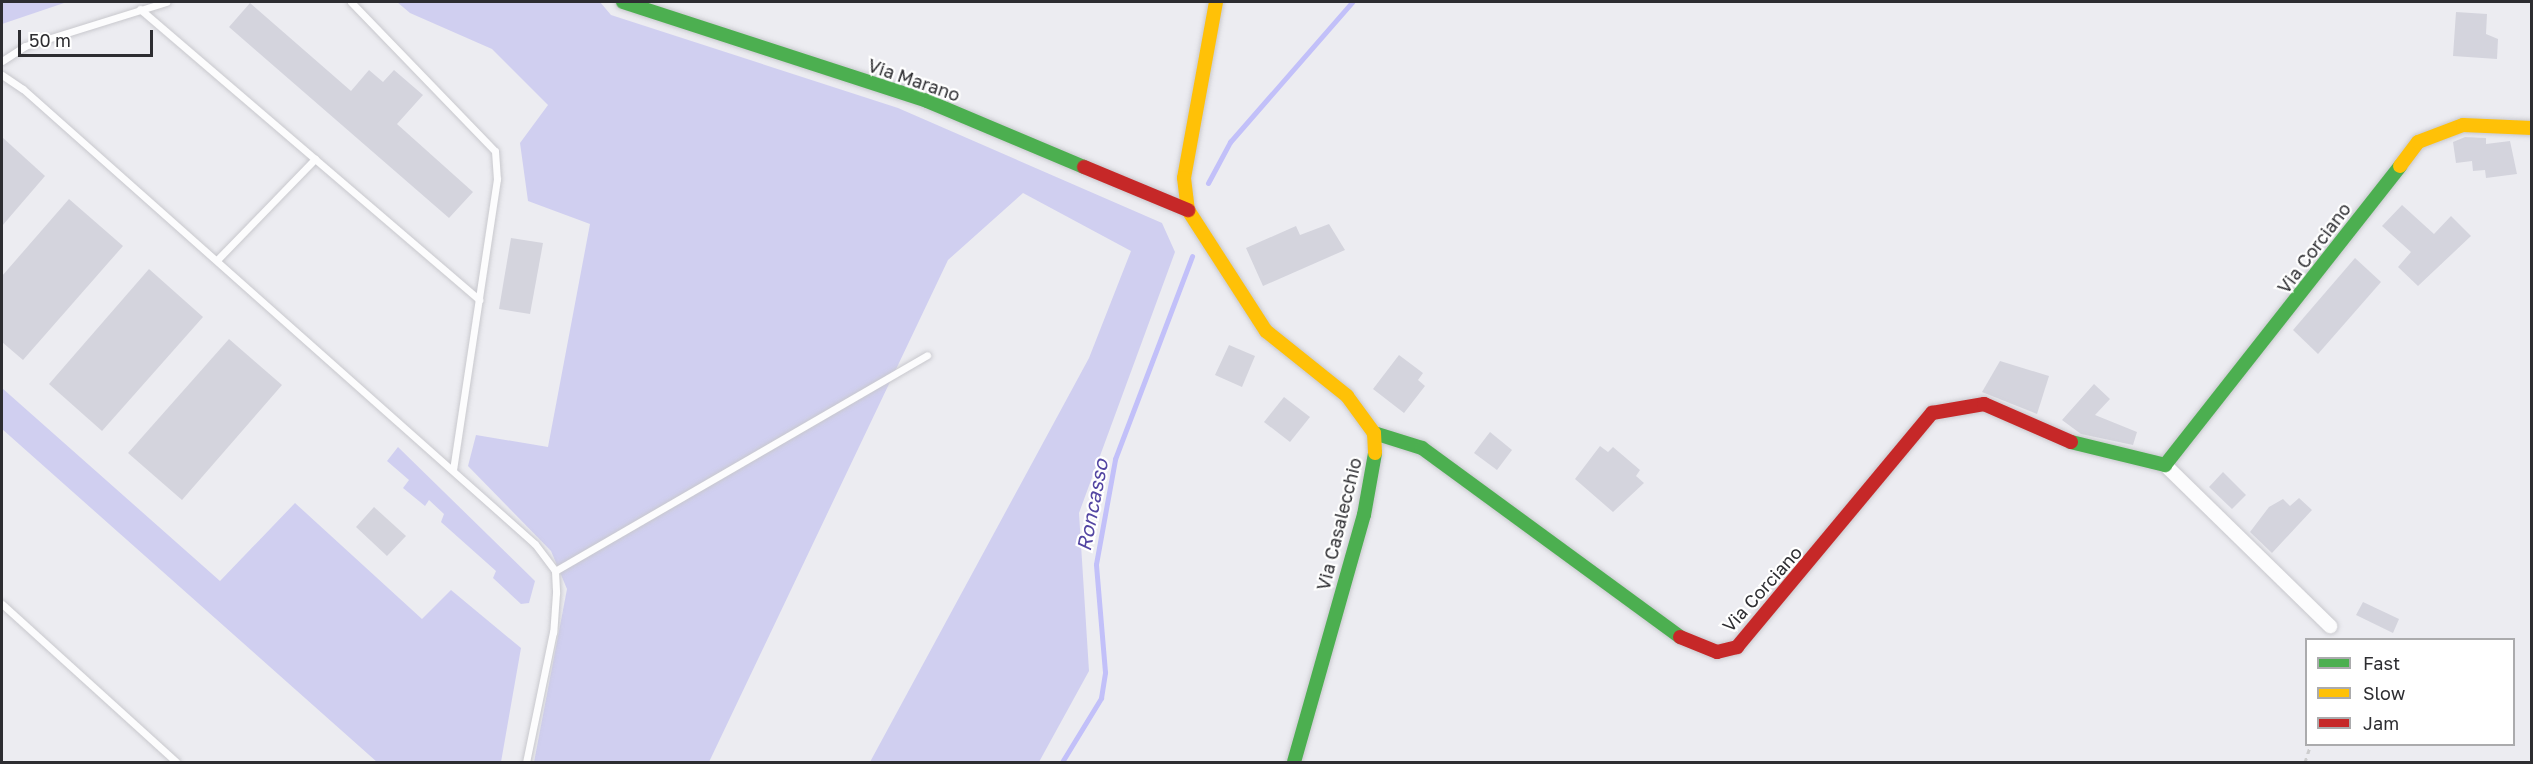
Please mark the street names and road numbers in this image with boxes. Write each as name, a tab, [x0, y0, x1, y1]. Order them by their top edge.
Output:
street label: Via Marano	[865, 54, 963, 106]
street label: Via Corciano	[2273, 198, 2355, 298]
street label: Via Casalecchio	[1312, 455, 1366, 593]
street label: Via Corciano	[1718, 542, 1806, 636]

